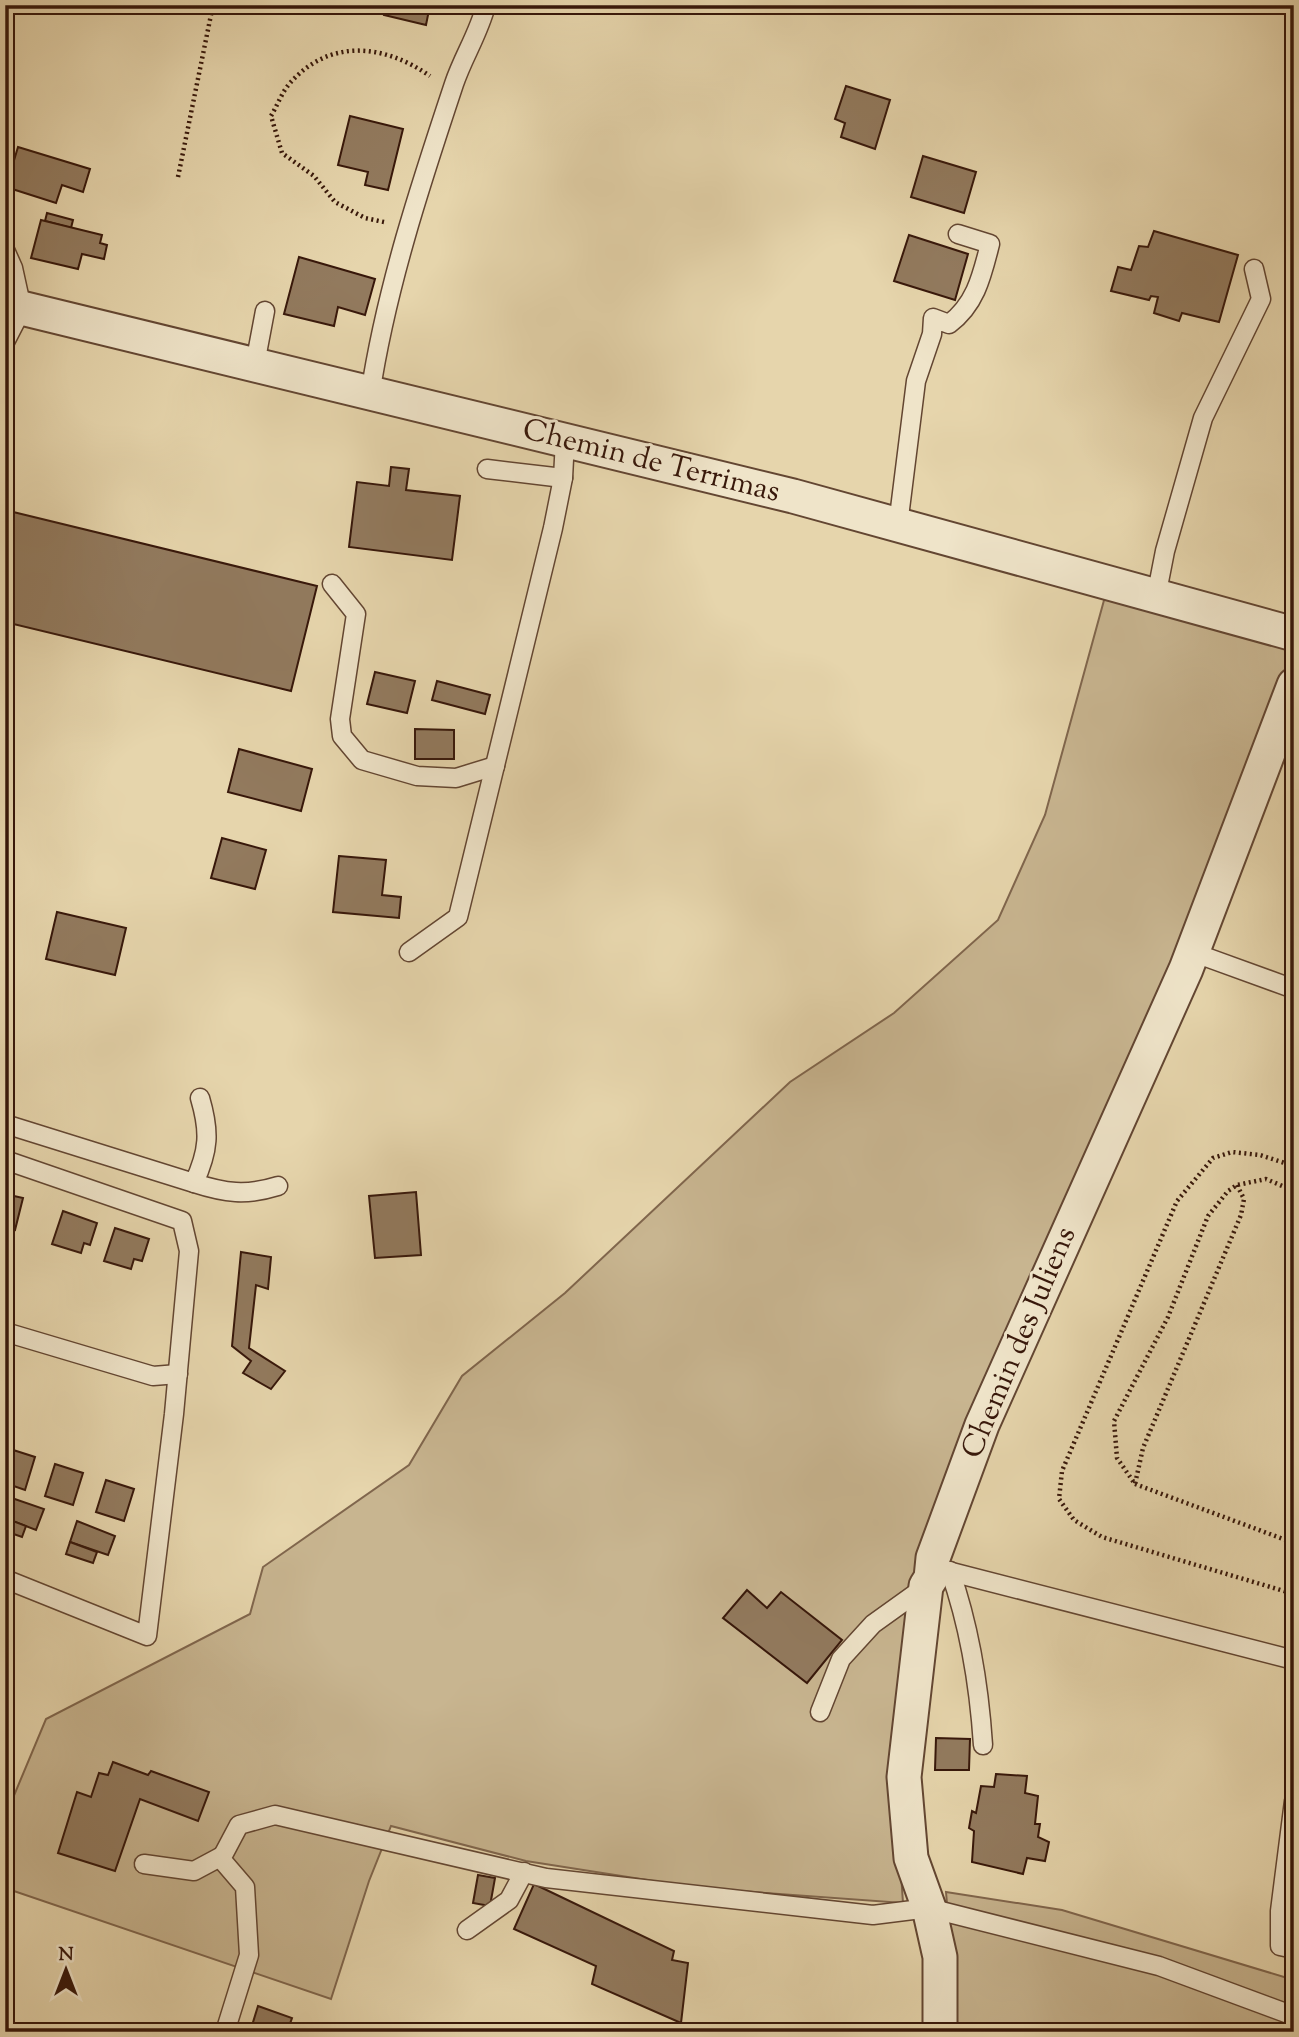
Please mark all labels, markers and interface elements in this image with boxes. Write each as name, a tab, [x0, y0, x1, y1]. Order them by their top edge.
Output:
street label: Chemin de Terrimas	[518, 409, 784, 515]
street label: Chemin des Juliens	[952, 1220, 1088, 1466]
north arrow	[32, 1936, 102, 2006]
text: N	[58, 1942, 74, 1969]

